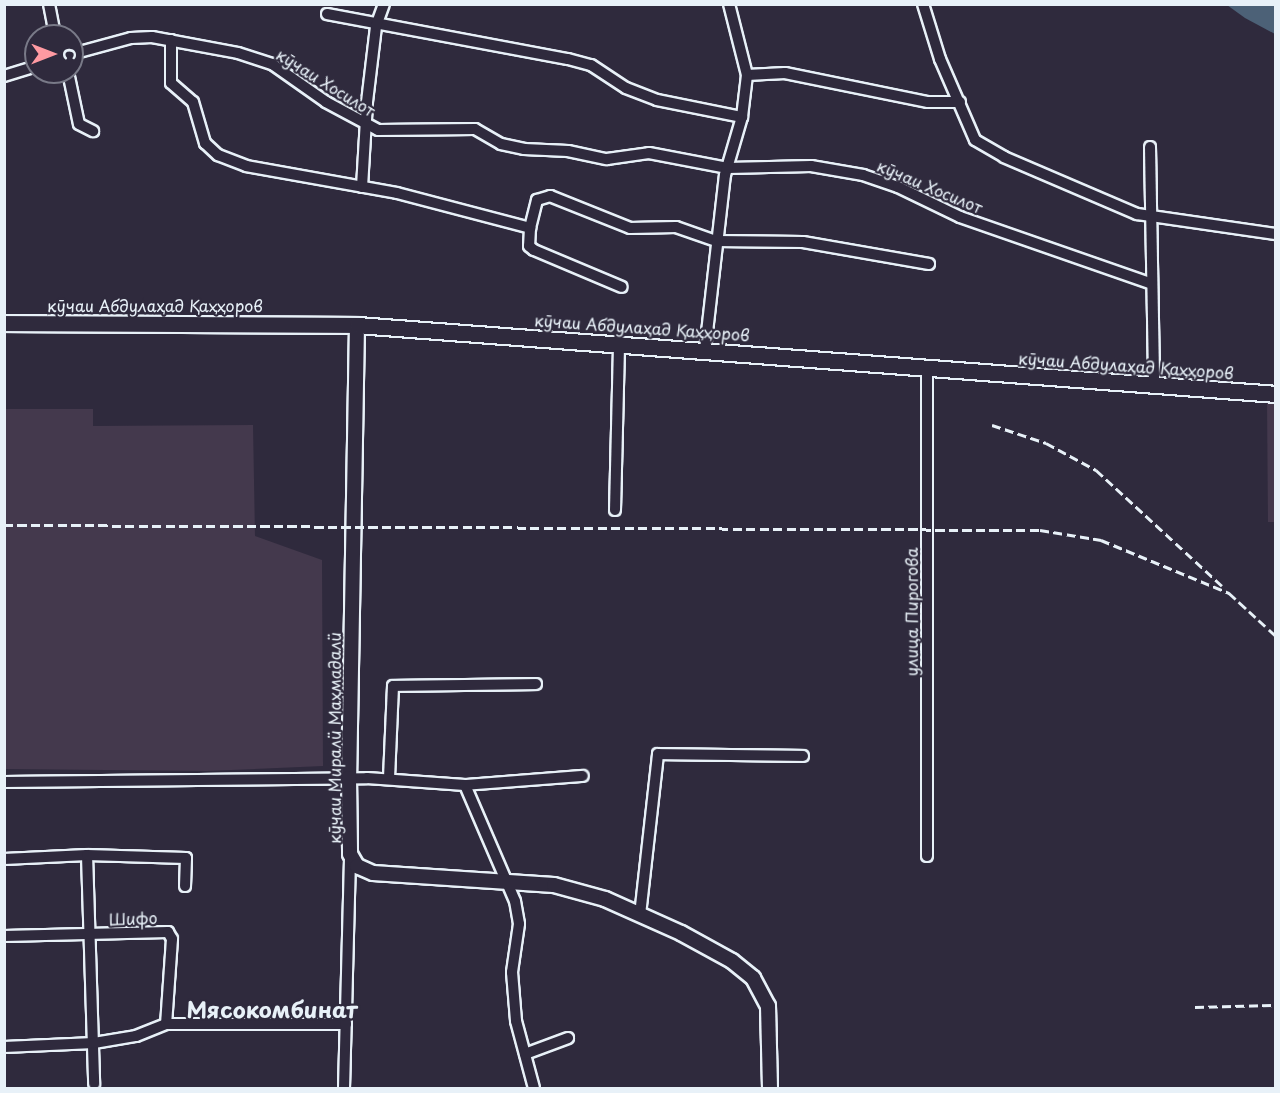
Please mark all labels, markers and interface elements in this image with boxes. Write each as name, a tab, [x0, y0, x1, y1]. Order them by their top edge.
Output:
north arrow	[24, 24, 84, 84]
street label: кӯчаи Хосилот	[273, 44, 379, 120]
text: С	[58, 48, 82, 60]
street label: кӯчаи Хосилот	[875, 155, 985, 217]
street label: кӯчаи Абдулаҳад Қаҳҳоров	[47, 295, 263, 315]
street label: кӯчаи Абдулаҳад Қаҳҳоров	[533, 310, 751, 344]
street label: кӯчаи Абдулаҳад Қаҳҳоров	[1017, 348, 1235, 382]
street label: улица Пирогова	[901, 548, 921, 676]
street label: кӯчаи Миралӣ Маҳмадалӣ	[324, 632, 344, 844]
street label: Шифо	[108, 908, 158, 928]
district label: Мясокомбинат	[187, 996, 357, 1022]

